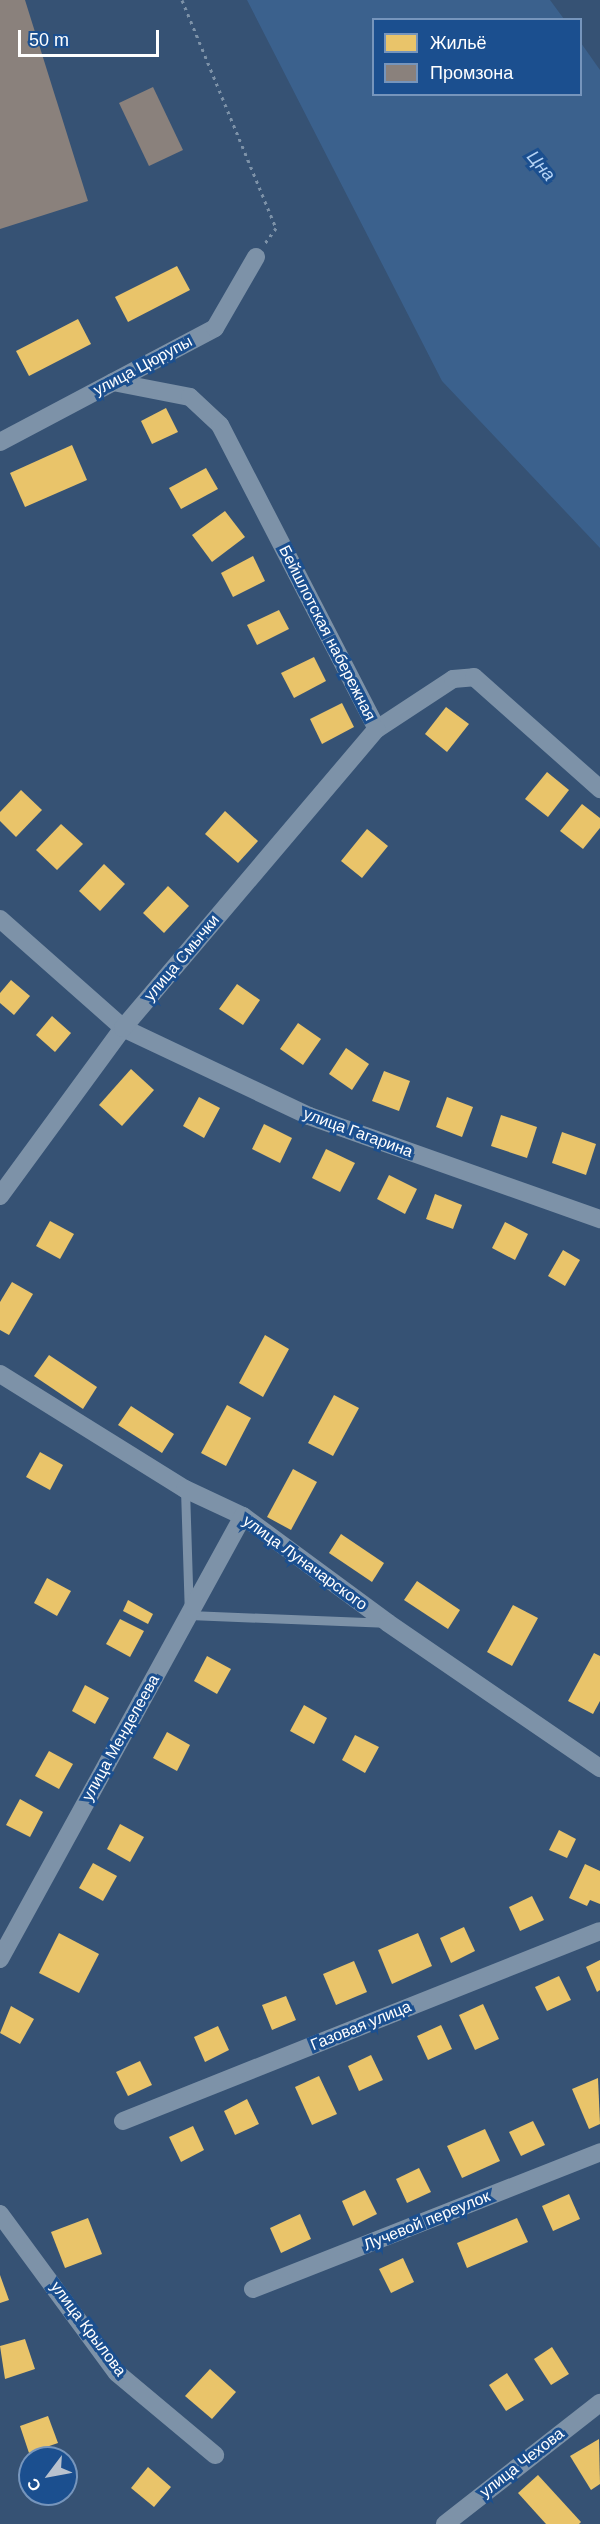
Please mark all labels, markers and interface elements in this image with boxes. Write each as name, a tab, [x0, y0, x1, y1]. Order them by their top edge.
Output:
scale bar	[21, 18, 162, 56]
legend	[372, 18, 582, 96]
text: 50 m	[29, 30, 69, 50]
text: Жильё	[430, 33, 487, 53]
text: Промзона	[430, 63, 513, 83]
water label: Цна	[522, 146, 560, 186]
street label: улица Цюрупы	[90, 332, 196, 400]
street label: Бейшлотская набережная	[274, 542, 380, 724]
street label: улица Смычки	[140, 911, 224, 1005]
street label: улица Гагарина	[301, 1104, 415, 1162]
street label: улица Луначарского	[239, 1511, 371, 1615]
street label: улица Менделеева	[78, 1671, 164, 1805]
street label: Газовая улица	[308, 1997, 414, 2055]
street label: Лучевой переулок	[361, 2187, 493, 2255]
street label: улица Крылова	[46, 2278, 130, 2380]
street label: улица Чехова	[476, 2424, 568, 2502]
north arrow	[18, 2446, 78, 2506]
text: С	[24, 2475, 44, 2494]

